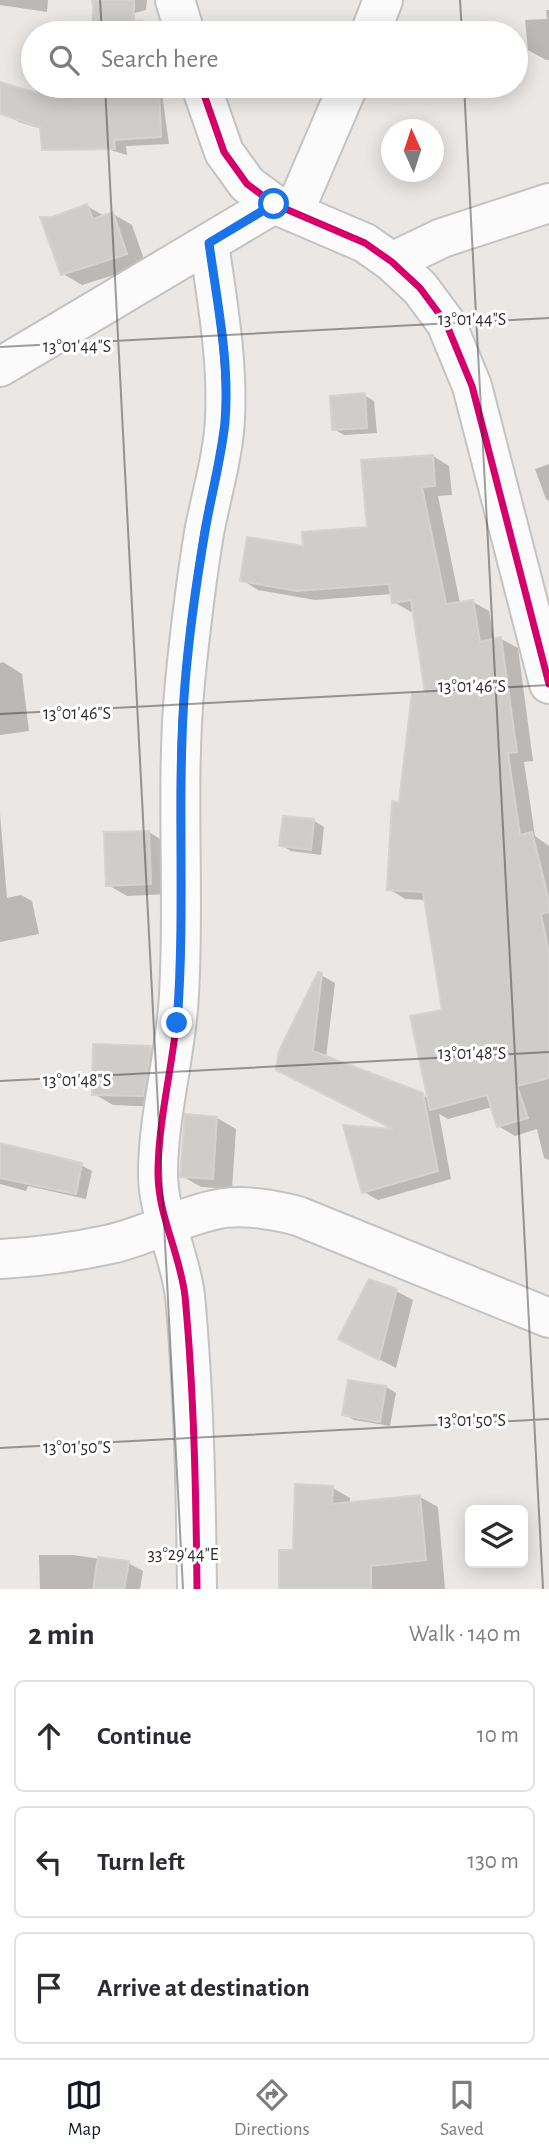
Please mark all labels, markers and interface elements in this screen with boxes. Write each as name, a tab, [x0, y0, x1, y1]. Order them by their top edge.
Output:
search box	[21, 21, 528, 98]
icon: search	[45, 41, 83, 79]
text: Search here	[101, 46, 219, 72]
north arrow	[381, 119, 444, 182]
route start	[258, 188, 289, 219]
text: 13°01'44"S	[438, 311, 506, 329]
text: 13°01'44"S	[43, 338, 111, 356]
text: 13°01'46"S	[438, 678, 506, 696]
text: 13°01'46"S	[43, 705, 111, 723]
route end	[161, 1007, 192, 1038]
text: 13°01'48"S	[438, 1045, 506, 1063]
text: 13°01'48"S	[43, 1072, 111, 1090]
text: 13°01'50"S	[438, 1412, 506, 1430]
text: 13°01'50"S	[43, 1439, 111, 1457]
map controls	[465, 1505, 528, 1568]
button: layers	[465, 1505, 528, 1568]
text: 33°29'44"E	[148, 1546, 219, 1564]
text: 2 min	[28, 1620, 95, 1650]
text: Walk · 140 m	[409, 1623, 521, 1646]
icon: ahead	[30, 1717, 68, 1755]
text: Continue	[97, 1723, 192, 1749]
text: 10 m	[477, 1724, 519, 1747]
icon: left	[30, 1843, 68, 1881]
text: Turn left	[97, 1849, 185, 1875]
text: 130 m	[467, 1850, 519, 1873]
icon: arrive	[30, 1969, 68, 2007]
text: Arrive at destination	[97, 1975, 310, 2001]
tab: Map	[65, 2076, 103, 2141]
tab: Directions	[234, 2076, 310, 2141]
tab: Saved	[440, 2076, 484, 2141]

